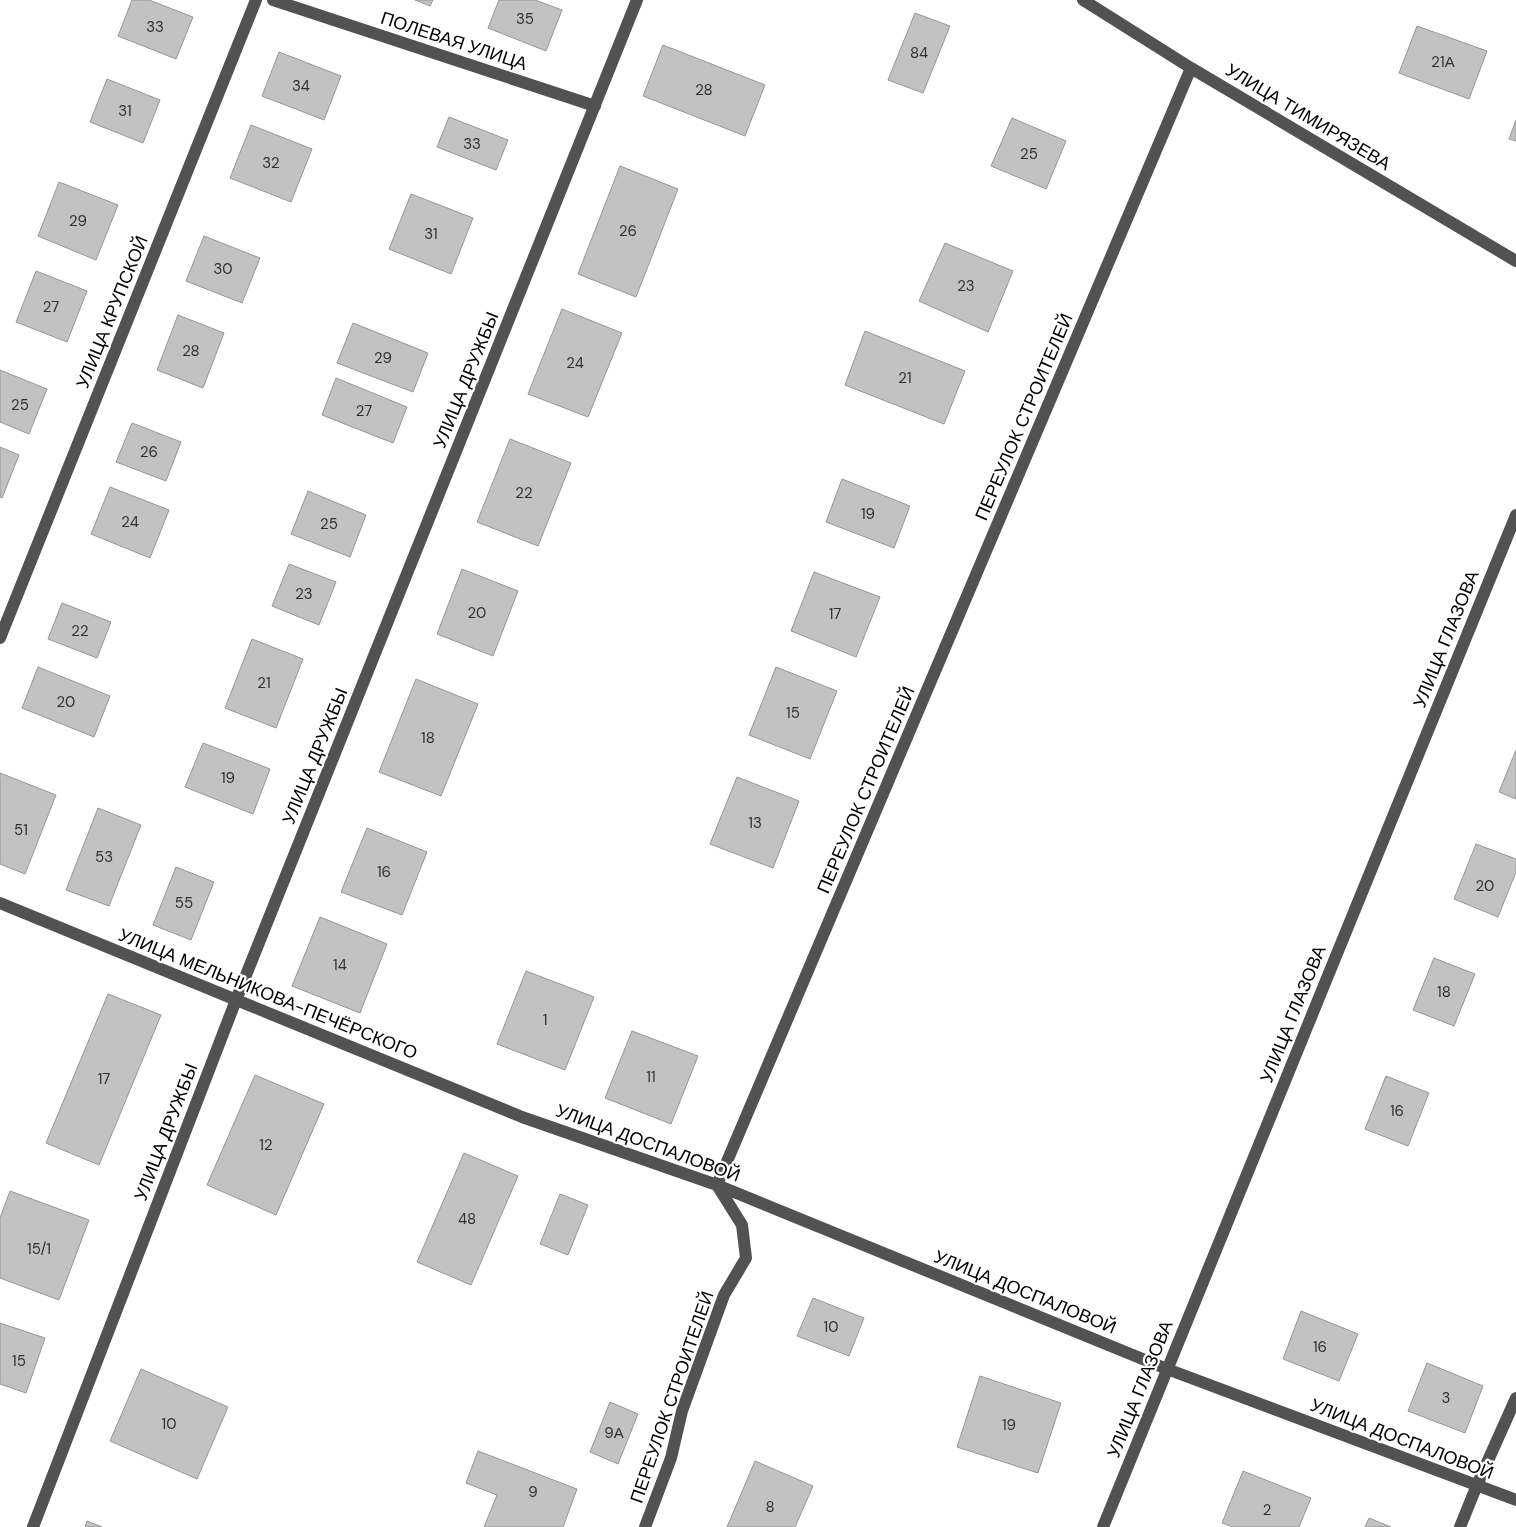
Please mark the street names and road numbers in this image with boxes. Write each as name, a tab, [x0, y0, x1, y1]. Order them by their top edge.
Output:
street label: ПОЛЕВАЯ УЛИЦА	[378, 6, 530, 76]
street label: УЛИЦА ТИМИРЯЗЕВА	[1221, 58, 1395, 176]
street label: УЛИЦА КРУПСКОЙ	[70, 232, 154, 392]
street label: УЛИЦА ДРУЖБЫ	[428, 308, 504, 452]
street label: ПЕРЕУЛОК СТРОИТЕЛЕЙ	[969, 310, 1079, 524]
street label: УЛИЦА ГЛАЗОВА	[1408, 567, 1484, 711]
street label: ПЕРЕУЛОК СТРОИТЕЛЕЙ	[811, 683, 921, 897]
street label: УЛИЦА ДРУЖБЫ	[277, 684, 353, 828]
street label: УЛИЦА МЕЛЬНИКОВА-ПЕЧЁРСКОГО	[115, 923, 421, 1065]
street label: УЛИЦА ГЛАЗОВА	[1255, 942, 1331, 1086]
street label: УЛИЦА ДРУЖБЫ	[129, 1060, 203, 1204]
street label: УЛИЦА ДОСПАЛОВОЙ	[553, 1098, 743, 1188]
street label: УЛИЦА ДОСПАЛОВОЙ	[930, 1244, 1120, 1340]
street label: ПЕРЕУЛОК СТРОИТЕЛЕЙ	[624, 1288, 720, 1506]
street label: УЛИЦА ГЛАЗОВА	[1102, 1317, 1178, 1461]
street label: УЛИЦА ДОСПАЛОВОЙ	[1307, 1393, 1497, 1485]

